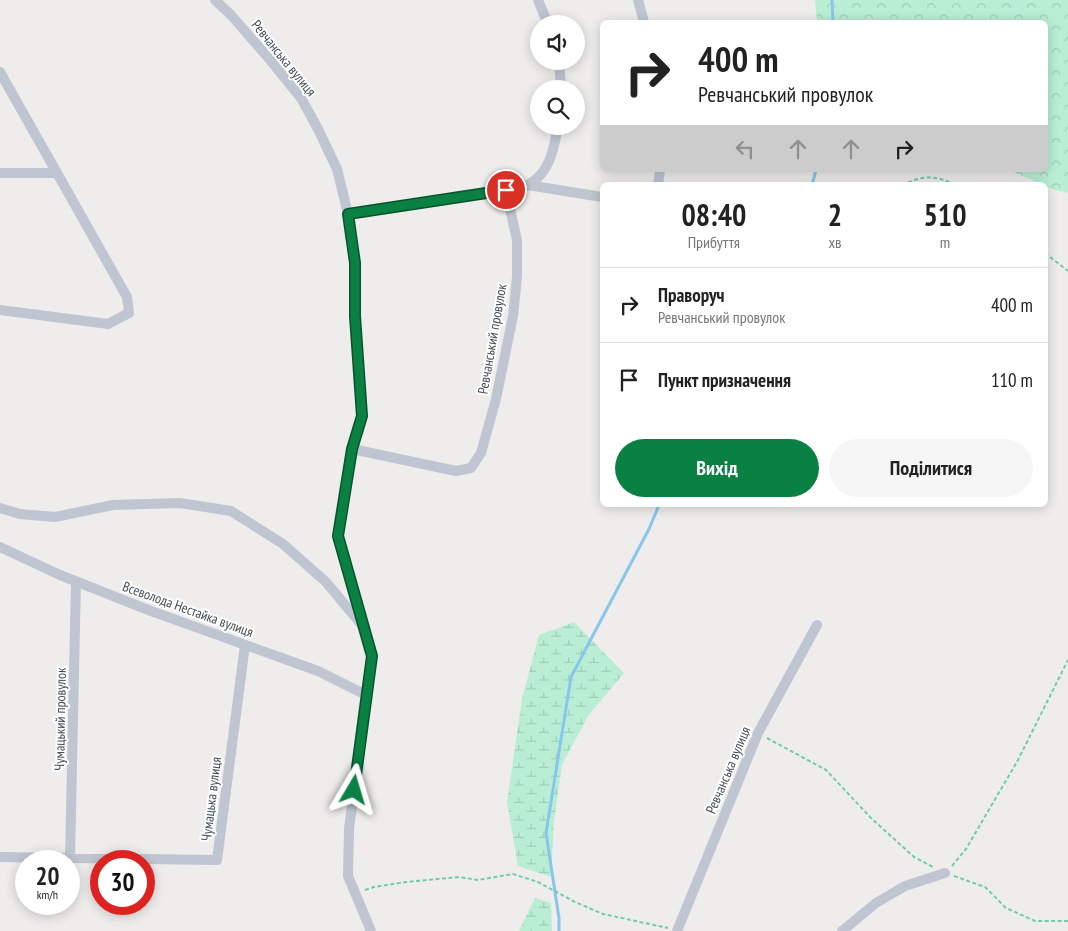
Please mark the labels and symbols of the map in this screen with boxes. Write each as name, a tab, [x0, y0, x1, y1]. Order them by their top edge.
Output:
street label: Ревчанська вулиця	[248, 16, 320, 100]
pin	[485, 169, 527, 211]
street label: Ревчанський провулок	[473, 282, 511, 395]
street label: Всеволода Нестайка вулиця	[120, 577, 256, 641]
street label: Чумацький провулок	[50, 667, 70, 771]
street label: Ревчанська вулиця	[702, 724, 754, 816]
street label: Чумацька вулиця	[197, 756, 225, 842]
position arrow	[327, 763, 379, 815]
speed limit sign: 30	[90, 850, 155, 915]

